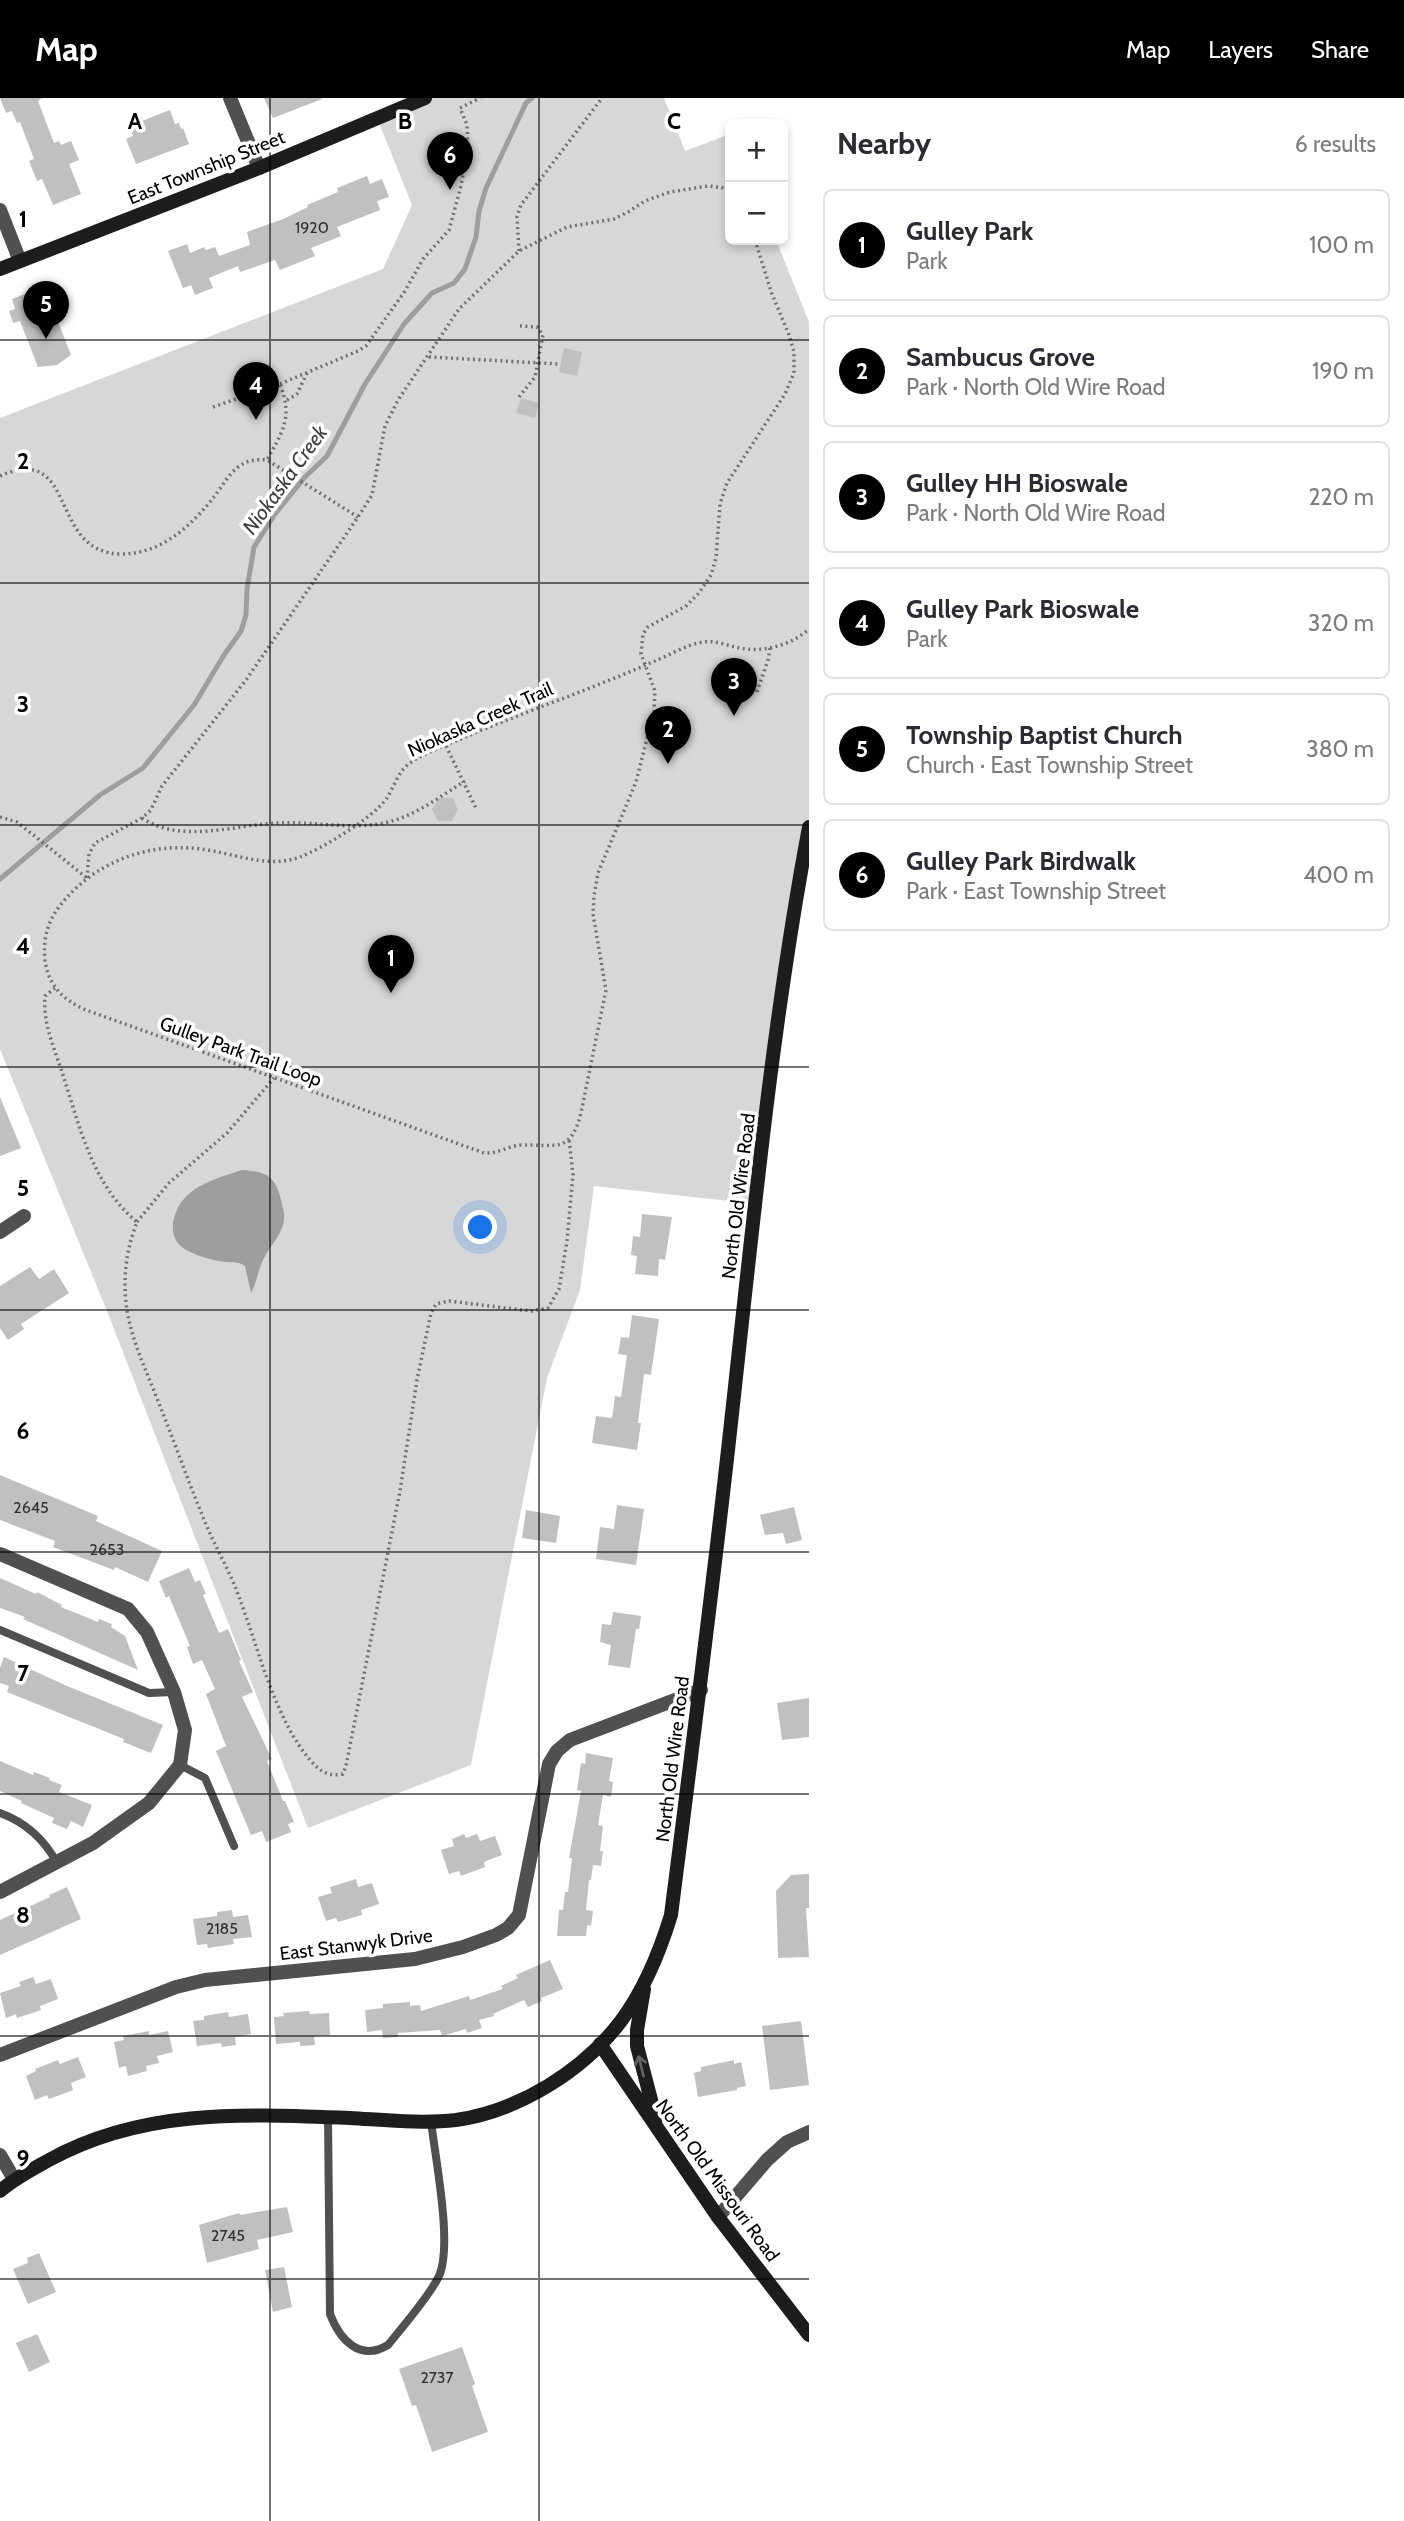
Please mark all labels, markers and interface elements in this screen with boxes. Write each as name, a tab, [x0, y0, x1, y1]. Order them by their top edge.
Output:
text: Map	[35, 29, 98, 69]
text: Map	[1126, 35, 1170, 64]
text: Layers	[1208, 35, 1273, 64]
text: Share	[1311, 35, 1369, 64]
text: A	[128, 107, 143, 135]
text: B	[398, 107, 412, 135]
text: C	[667, 107, 681, 135]
map controls	[725, 119, 788, 245]
button: +	[725, 119, 788, 182]
street label: East Township Street	[124, 125, 289, 209]
text: Nearby	[837, 125, 931, 162]
text: 6 results	[1295, 130, 1376, 158]
pin: 6	[427, 132, 473, 190]
button: −	[725, 182, 788, 245]
text: 1	[19, 205, 27, 233]
text: Gulley Park	[906, 215, 1033, 247]
house number: 1920	[295, 218, 329, 237]
text: 1	[858, 231, 866, 259]
text: 100 m	[1309, 231, 1374, 259]
text: Park	[906, 247, 947, 275]
pin: 5	[23, 281, 69, 339]
text: Sambucus Grove	[906, 341, 1095, 373]
text: 2	[856, 357, 868, 385]
text: 190 m	[1312, 357, 1374, 385]
pin: 4	[233, 362, 279, 420]
text: Park · North Old Wire Road	[906, 373, 1166, 401]
water label: Niokaska Creek	[237, 420, 333, 539]
text: 2	[17, 447, 29, 475]
text: Gulley HH Bioswale	[906, 467, 1128, 499]
text: 3	[856, 483, 868, 511]
text: 220 m	[1308, 483, 1374, 511]
text: Park · North Old Wire Road	[906, 499, 1166, 527]
text: Gulley Park Bioswale	[906, 593, 1139, 625]
text: 4	[855, 609, 869, 637]
text: 320 m	[1308, 609, 1374, 637]
text: Park	[906, 625, 947, 653]
pin: 3	[711, 658, 757, 716]
street label: Niokaska Creek Trail	[404, 677, 557, 762]
text: 3	[17, 690, 29, 718]
pin: 2	[645, 706, 691, 764]
text: Township Baptist Church	[906, 719, 1183, 751]
text: 5	[856, 735, 868, 763]
text: 380 m	[1306, 735, 1374, 763]
text: Church · East Township Street	[906, 751, 1193, 779]
text: Gulley Park Birdwalk	[906, 845, 1136, 877]
text: 6	[856, 861, 868, 889]
text: 400 m	[1303, 861, 1374, 889]
text: Park · East Township Street	[906, 877, 1166, 905]
text: 4	[16, 932, 30, 960]
pin: 1	[368, 935, 414, 993]
street label: Gulley Park Trail Loop	[157, 1012, 325, 1091]
street label: North Old Wire Road	[717, 1112, 760, 1280]
text: 5	[17, 1174, 29, 1202]
your location	[463, 1210, 497, 1244]
text: 6	[17, 1417, 29, 1445]
house number: 2645	[13, 1498, 49, 1517]
house number: 2653	[90, 1540, 124, 1559]
text: 7	[17, 1659, 29, 1687]
street label: North Old Wire Road	[651, 1675, 694, 1843]
text: 8	[16, 1901, 30, 1929]
house number: 2185	[206, 1919, 238, 1938]
street label: East Stanwyk Drive	[278, 1924, 434, 1965]
one-way arrow	[634, 2055, 647, 2078]
street label: North Old Missouri Road	[651, 2095, 784, 2266]
text: 9	[17, 2144, 29, 2172]
house number: 2745	[211, 2226, 245, 2245]
house number: 2737	[420, 2368, 454, 2387]

